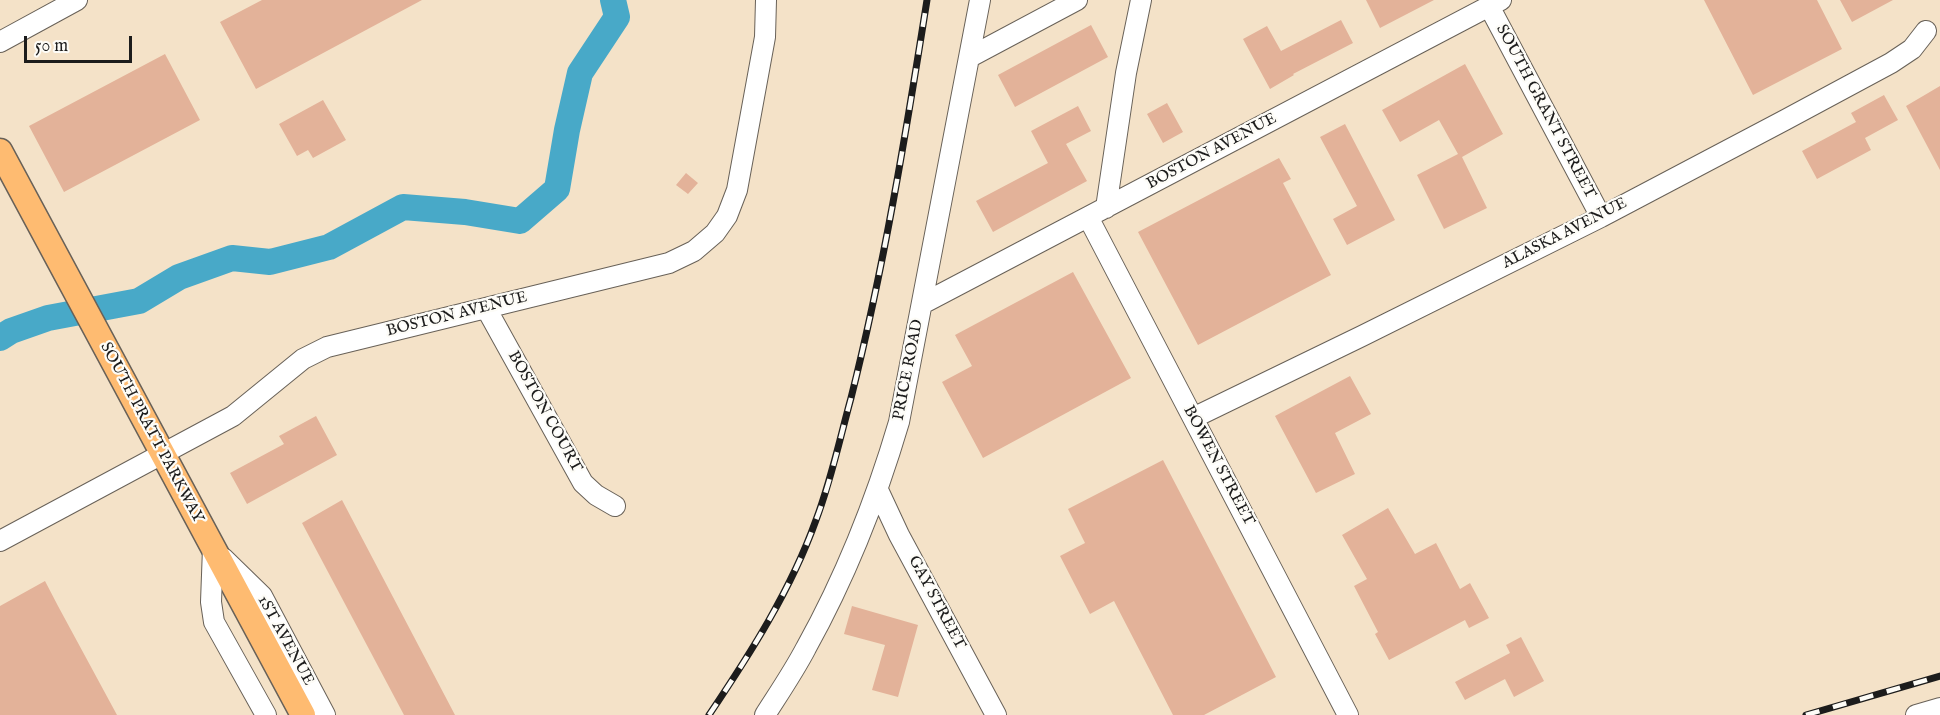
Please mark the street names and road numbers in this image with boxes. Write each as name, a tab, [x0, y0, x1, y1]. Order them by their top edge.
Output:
street label: SOUTH GRANT STREET	[1491, 22, 1599, 202]
street label: BOSTON AVENUE	[1144, 110, 1280, 194]
street label: ALASKA AVENUE	[1500, 194, 1630, 274]
street label: BOSTON AVENUE	[385, 288, 529, 342]
street label: PRICE ROAD	[890, 318, 928, 422]
street label: SOUTH PRATT PARKWAY	[95, 339, 207, 527]
street label: BOSTON COURT	[503, 348, 585, 476]
street label: BOWEN STREET	[1178, 403, 1258, 529]
street label: GAY STREET	[903, 553, 969, 653]
street label: 1ST AVENUE	[253, 593, 317, 689]

